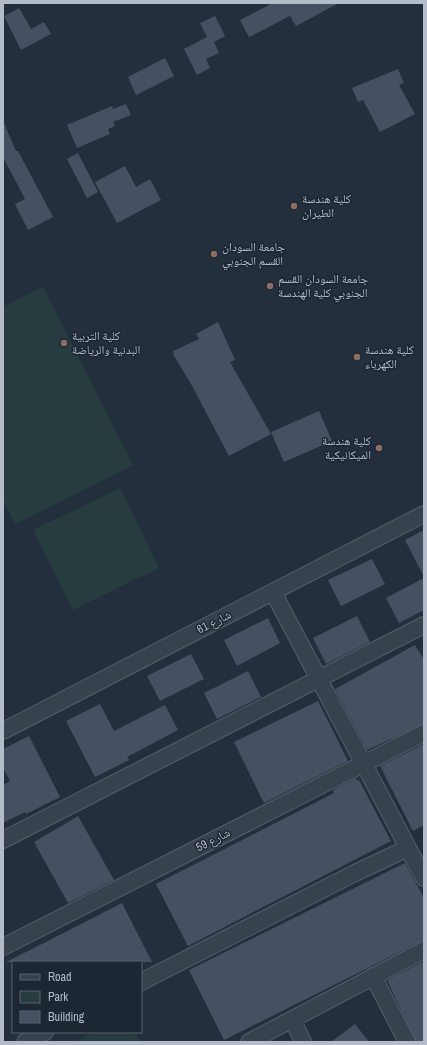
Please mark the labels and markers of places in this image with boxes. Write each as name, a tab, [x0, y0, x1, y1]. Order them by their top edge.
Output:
place label: كلية هندسة الطيران	[302, 191, 351, 221]
marker: كلية هندسة الطيران	[289, 201, 299, 211]
place label: جامعة السودان القسم الجنوبي	[222, 239, 285, 271]
marker: جامعة السودان القسم الجنوبي	[209, 249, 219, 259]
place label: جامعة السودان القسم الجنوبي كلية الهندسة	[278, 271, 369, 303]
marker: جامعة السودان القسم الجنوبي كلية الهندسة	[265, 281, 275, 291]
place label: كلية التربية البدنية والرياضة	[72, 328, 140, 358]
marker: كلية التربية البدنية والرياضة	[59, 338, 69, 348]
place label: كلية هندسة الكهرباء	[365, 342, 414, 372]
marker: كلية هندسة الكهرباء	[352, 352, 362, 362]
place label: كلية هندسة الميكانيكية	[322, 433, 371, 463]
marker: كلية هندسة الميكانيكية	[374, 443, 384, 453]

